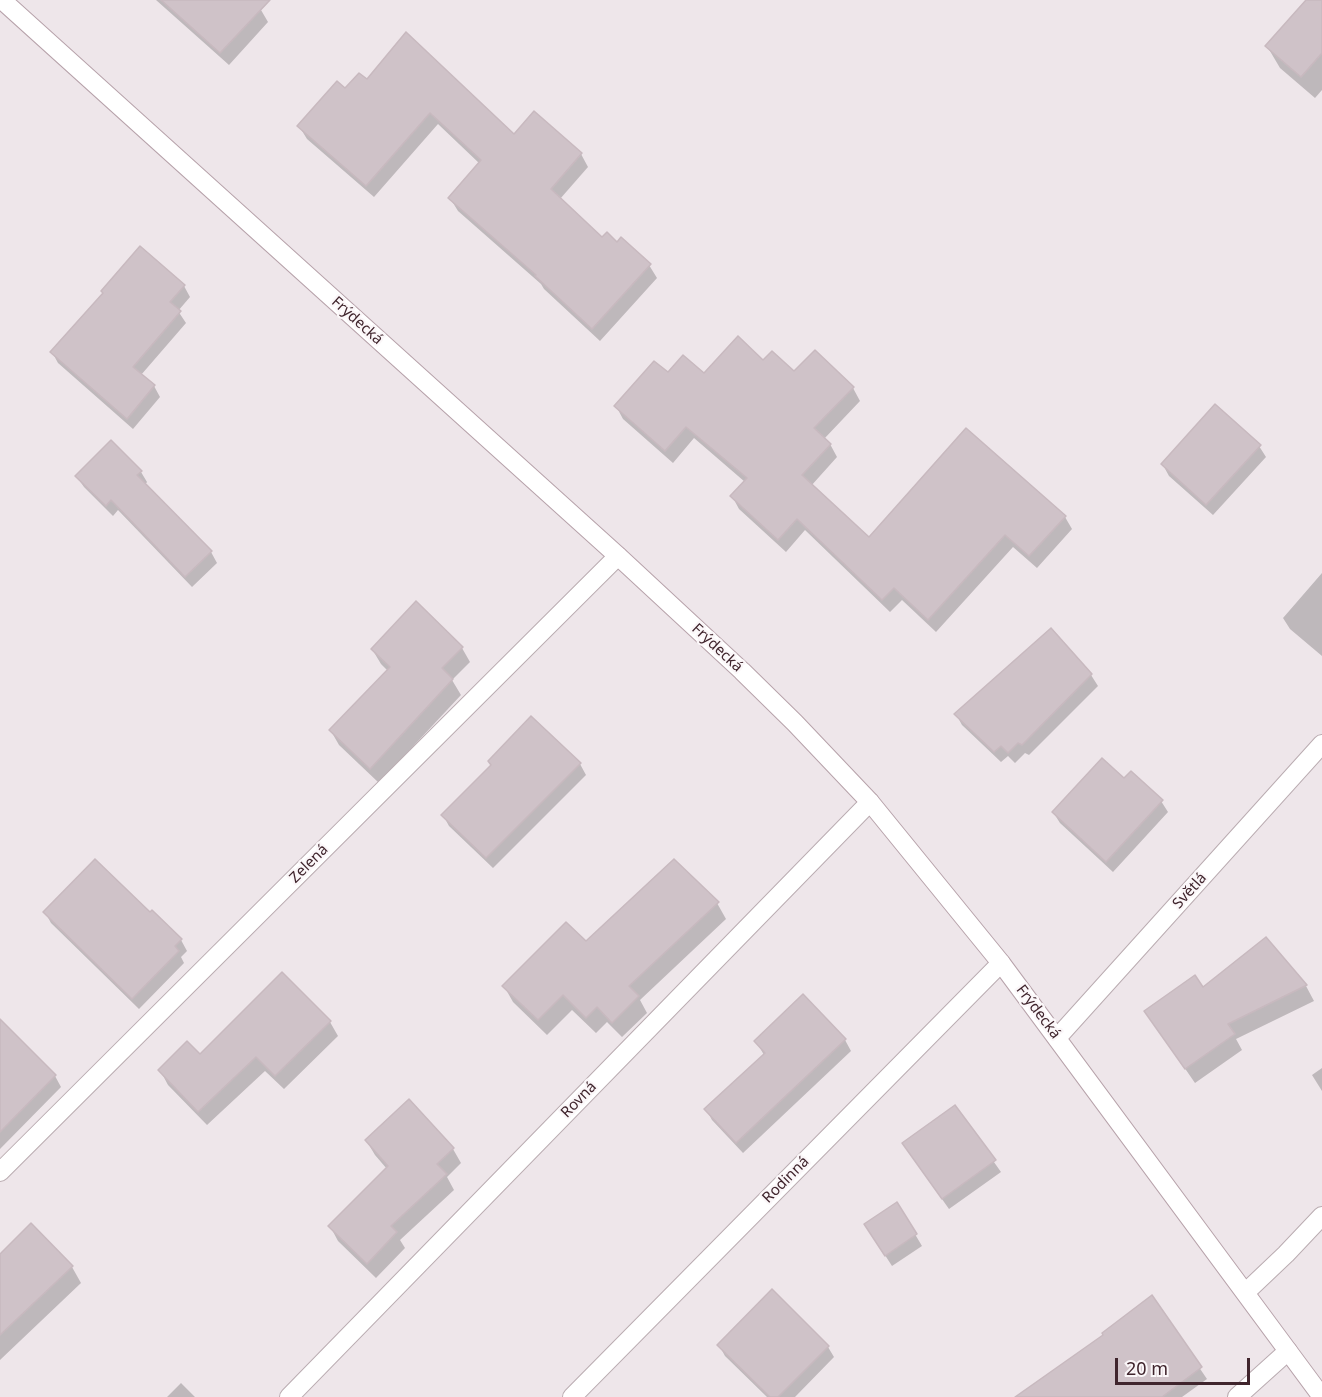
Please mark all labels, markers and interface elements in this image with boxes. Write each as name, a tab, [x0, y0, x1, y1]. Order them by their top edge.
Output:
street label: Frýdecká	[328, 293, 386, 349]
street label: Frýdecká	[688, 620, 746, 676]
street label: Zelená	[286, 841, 332, 887]
street label: Světlá	[1169, 869, 1211, 913]
street label: Frýdecká	[1012, 981, 1064, 1043]
street label: Rovná	[557, 1078, 601, 1122]
street label: Rodinná	[759, 1153, 813, 1207]
scale bar	[1118, 1346, 1253, 1384]
text: 20 m	[1126, 1356, 1168, 1380]

